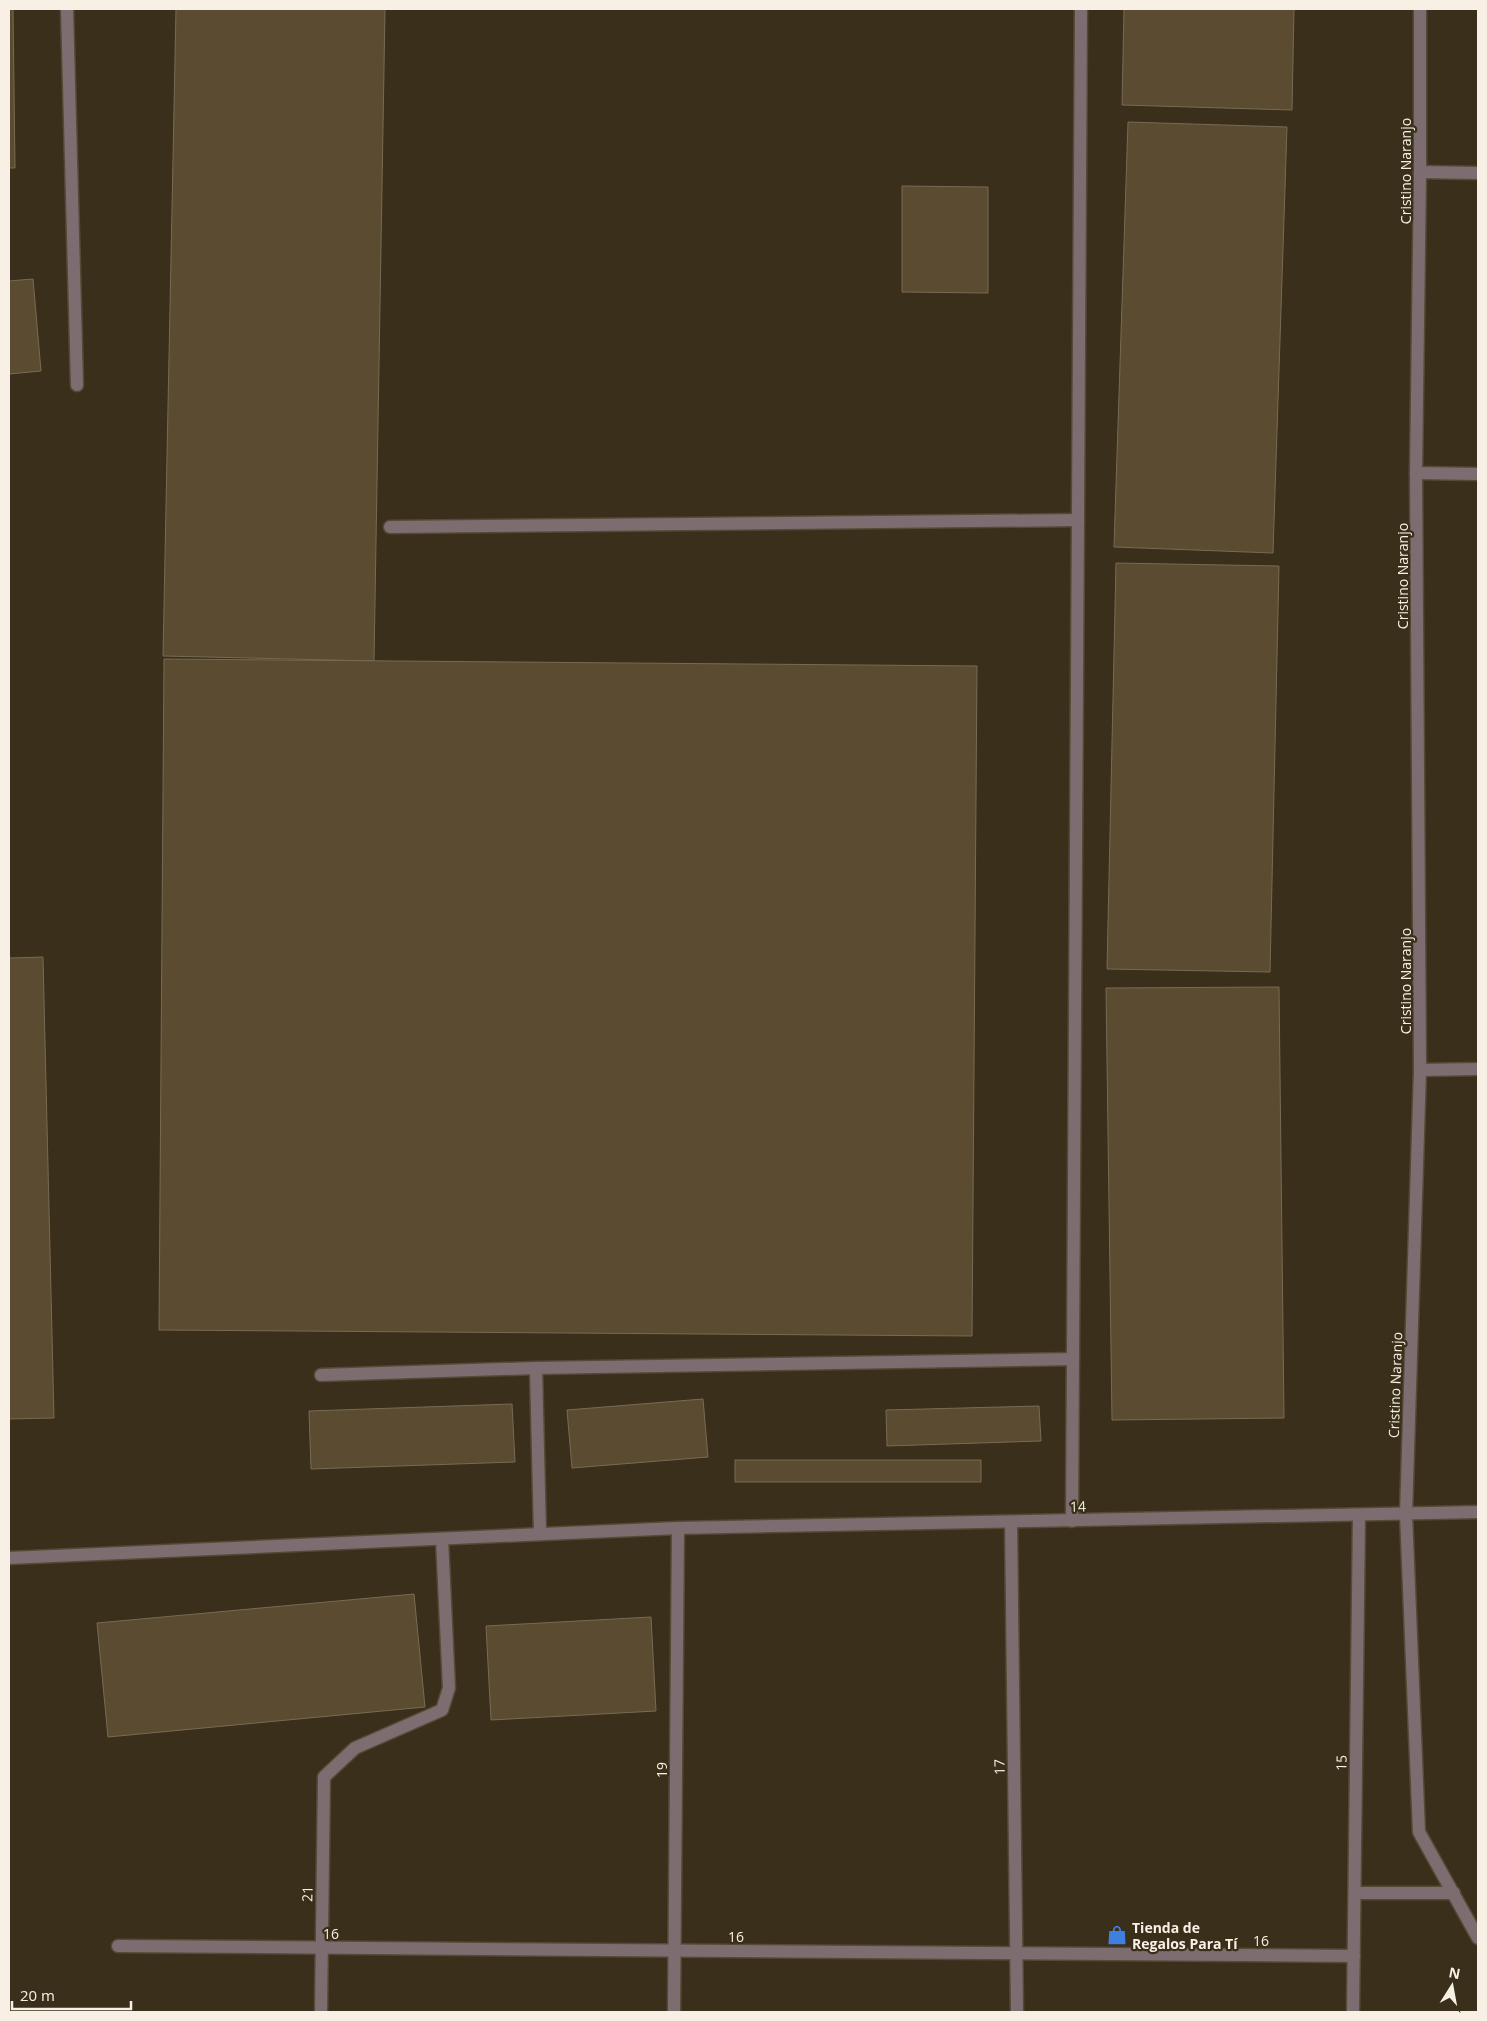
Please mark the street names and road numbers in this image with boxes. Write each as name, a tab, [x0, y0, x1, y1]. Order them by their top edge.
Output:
street label: Cristino Naranjo	[1396, 118, 1415, 224]
street label: Cristino Naranjo	[1393, 523, 1412, 629]
street label: Cristino Naranjo	[1396, 928, 1415, 1034]
street label: Cristino Naranjo	[1384, 1332, 1406, 1438]
street label: 14	[1070, 1496, 1086, 1516]
street label: 15	[1331, 1755, 1351, 1771]
street label: 17	[989, 1759, 1009, 1775]
street label: 19	[652, 1762, 671, 1778]
street label: 21	[297, 1886, 317, 1902]
street label: 16	[323, 1924, 339, 1943]
street label: 16	[728, 1927, 744, 1946]
street label: 16	[1253, 1931, 1269, 1950]

